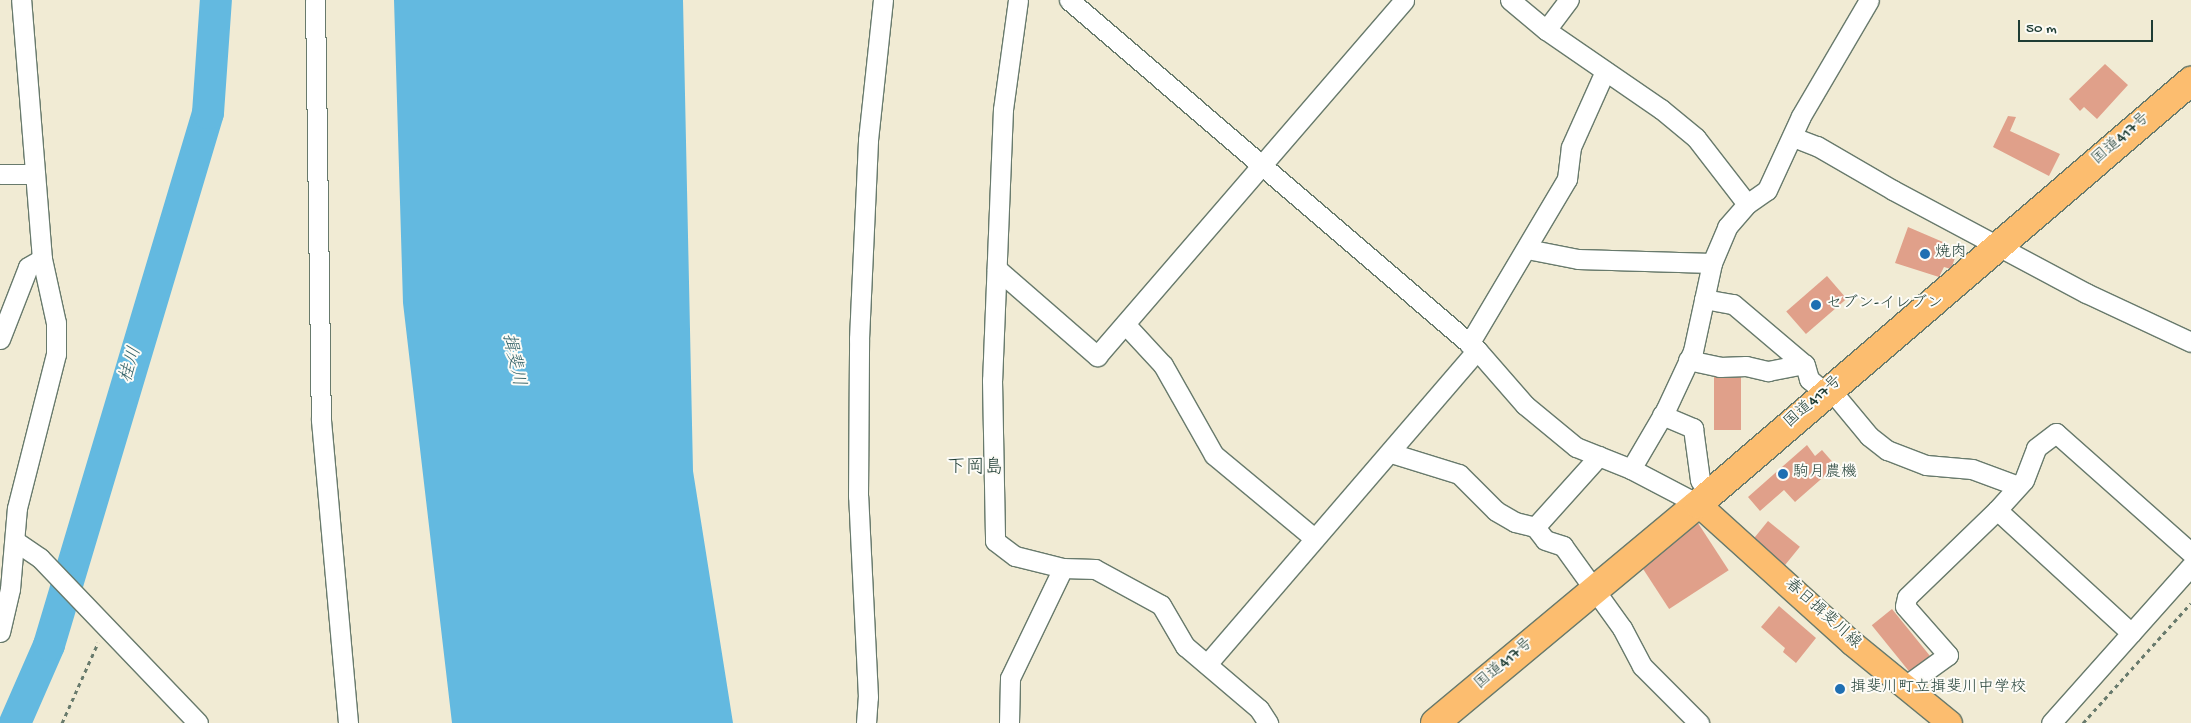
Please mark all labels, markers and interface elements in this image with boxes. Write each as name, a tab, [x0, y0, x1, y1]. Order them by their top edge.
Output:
scale bar	[2021, 10, 2156, 42]
text: 50 m	[2026, 20, 2057, 38]
street label: 国道417号	[2089, 110, 2155, 170]
place label: 焼肉	[1935, 244, 1967, 264]
marker: 焼肉	[1919, 248, 1931, 260]
place label: セブン-イレブン	[1826, 295, 1943, 315]
marker: セブン-イレブン	[1810, 299, 1822, 311]
water label: 揖斐川	[496, 331, 528, 389]
water label: 桂川	[116, 345, 148, 385]
street label: 国道417号	[1781, 373, 1847, 433]
district label: 下岡島	[947, 458, 1003, 480]
place label: 駒月農機	[1793, 464, 1857, 484]
marker: 駒月農機	[1777, 468, 1789, 480]
street label: 春日揖斐川線	[1780, 576, 1864, 654]
street label: 国道417号	[1472, 635, 1538, 695]
place label: 揖斐川町立揖斐川中学校	[1850, 679, 2026, 699]
marker: 揖斐川町立揖斐川中学校	[1834, 683, 1846, 695]

